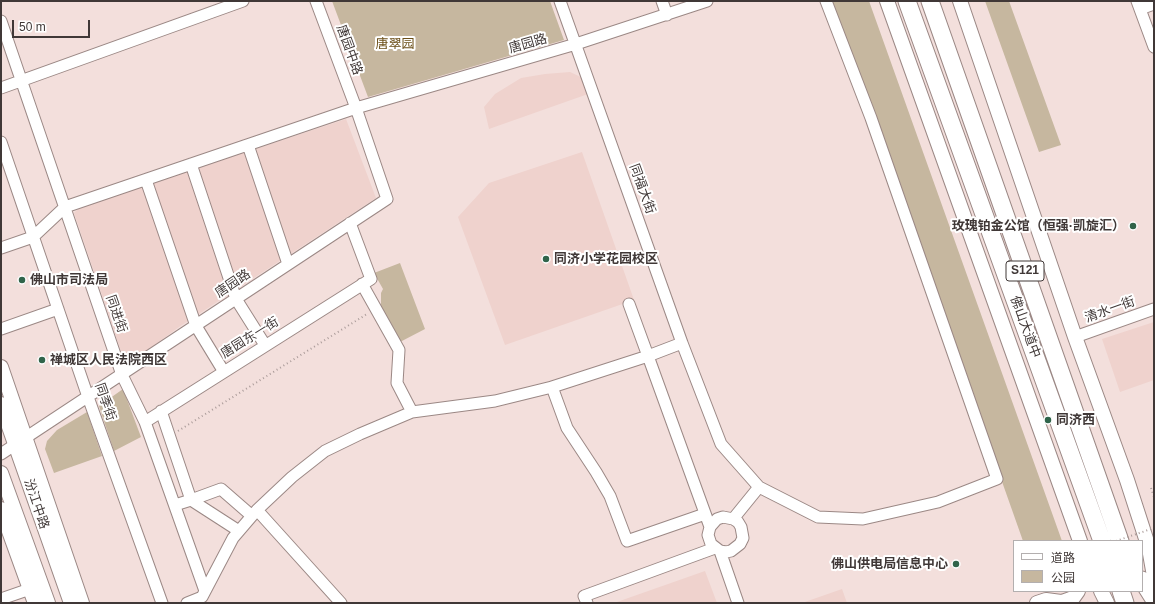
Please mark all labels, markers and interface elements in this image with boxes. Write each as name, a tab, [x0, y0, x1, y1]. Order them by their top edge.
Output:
scale bar	[14, 12, 92, 38]
text: 50 m	[19, 20, 46, 34]
street label: 唐园中路	[333, 23, 365, 77]
street label: 唐园路	[507, 31, 549, 57]
park label: 唐翠园	[376, 36, 414, 52]
street label: 同福大街	[626, 162, 658, 216]
place label: 玫瑰铂金公馆（恒强·凯旋汇）	[952, 218, 1125, 234]
marker: 玫瑰铂金公馆（恒强·凯旋汇）	[1128, 221, 1138, 231]
place label: 同济小学花园校区	[554, 251, 658, 267]
marker: 同济小学花园校区	[541, 254, 551, 264]
road number: S121	[1006, 261, 1044, 281]
street label: 唐园路	[212, 267, 254, 301]
place label: 佛山市司法局	[30, 272, 108, 288]
marker: 佛山市司法局	[17, 275, 27, 285]
street label: 同进街	[102, 293, 130, 335]
street label: 佛山大道中	[1007, 294, 1043, 360]
street label: 清水一街	[1083, 294, 1137, 326]
street label: 唐园东一街	[218, 314, 282, 362]
place label: 禅城区人民法院西区	[50, 352, 167, 368]
marker: 禅城区人民法院西区	[37, 355, 47, 365]
street label: 同季街	[91, 381, 119, 423]
place label: 同济西	[1056, 412, 1095, 428]
marker: 同济西	[1043, 415, 1053, 425]
street label: 汾江中路	[20, 477, 52, 531]
legend	[1013, 540, 1143, 592]
text: 道路	[1051, 551, 1075, 565]
place label: 佛山供电局信息中心	[831, 556, 948, 572]
marker: 佛山供电局信息中心	[951, 559, 961, 569]
text: 公园	[1051, 571, 1075, 585]

